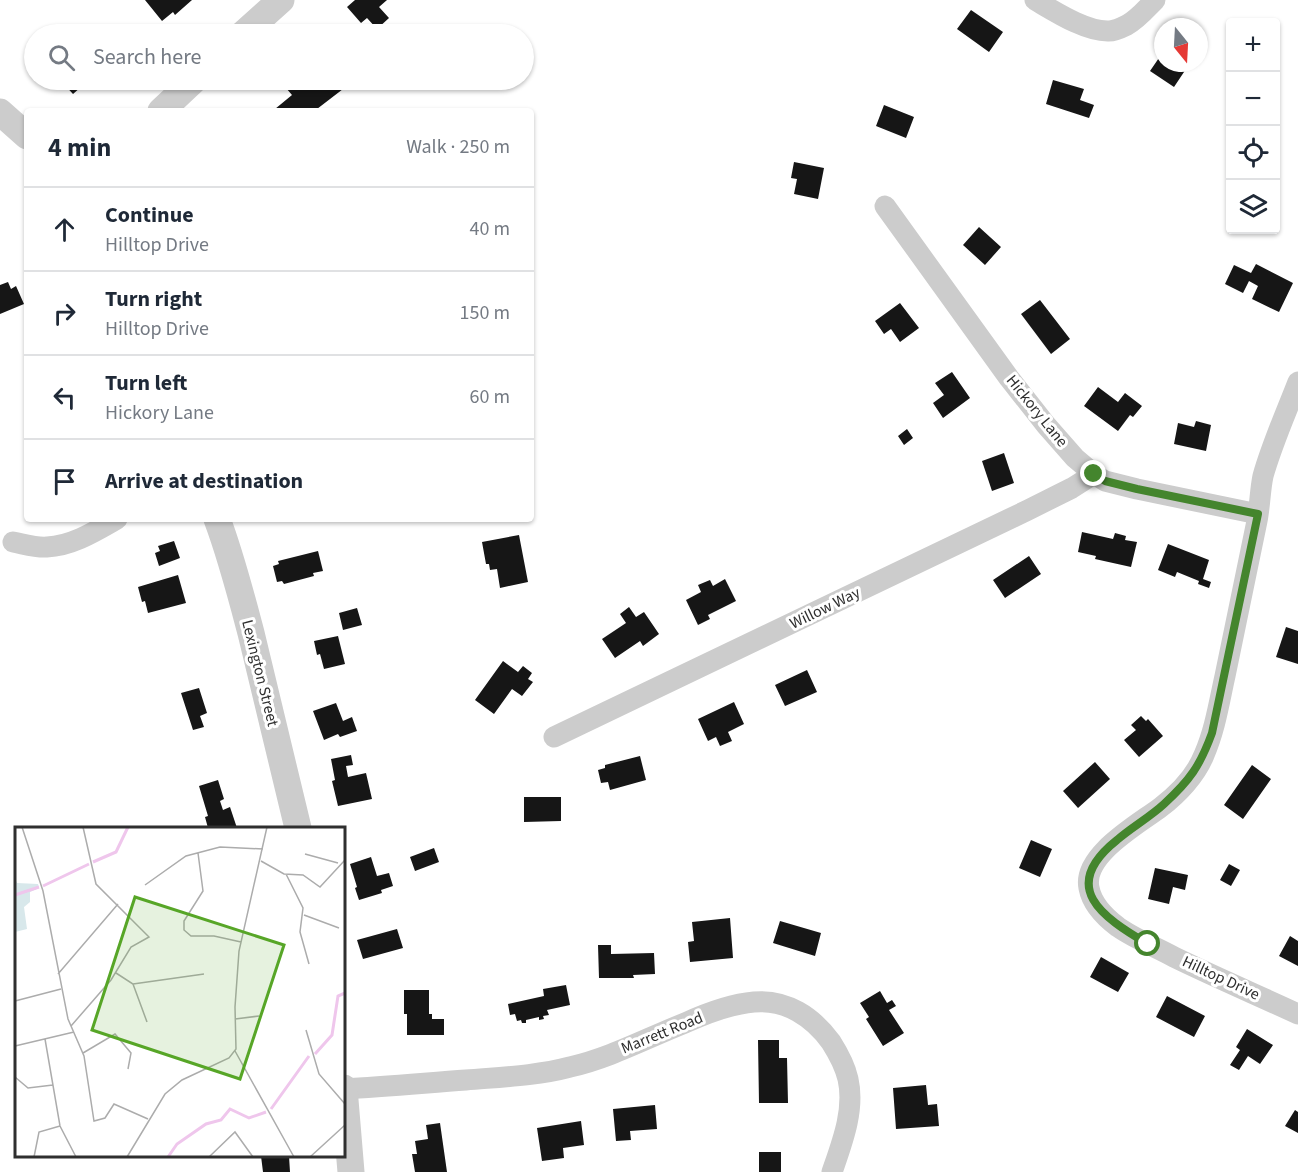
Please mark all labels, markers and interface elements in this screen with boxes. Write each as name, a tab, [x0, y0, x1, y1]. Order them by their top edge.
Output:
north arrow	[1154, 18, 1208, 72]
map controls	[1226, 18, 1280, 234]
button: +	[1226, 18, 1280, 72]
search box	[24, 24, 534, 90]
icon: search	[45, 41, 78, 74]
text: Search here	[93, 41, 201, 73]
button: −	[1226, 72, 1280, 126]
button: locate	[1226, 126, 1280, 180]
text: 4 min	[48, 129, 111, 166]
text: Walk · 250 m	[406, 133, 510, 161]
button: layers	[1226, 180, 1280, 234]
text: Continue	[105, 199, 194, 231]
icon: ahead	[48, 213, 81, 246]
text: 40 m	[470, 215, 510, 243]
text: Hilltop Drive	[105, 231, 209, 259]
text: Turn right	[105, 283, 202, 315]
icon: right	[48, 297, 81, 330]
text: 150 m	[460, 299, 510, 327]
text: Hilltop Drive	[105, 315, 209, 343]
text: Turn left	[105, 367, 187, 399]
street label: Hickory Lane	[1001, 370, 1073, 452]
icon: left	[48, 381, 81, 414]
text: 60 m	[470, 383, 510, 411]
text: Hickory Lane	[105, 399, 214, 427]
route end	[1080, 460, 1106, 486]
icon: arrive	[48, 465, 81, 498]
text: Arrive at destination	[105, 465, 303, 497]
street label: Willow Way	[786, 581, 864, 635]
street label: Lexington Street	[236, 617, 284, 729]
inset map	[15, 827, 345, 1157]
route start	[1134, 930, 1160, 956]
street label: Hilltop Drive	[1179, 950, 1263, 1006]
street label: Marrett Road	[618, 1007, 706, 1059]

